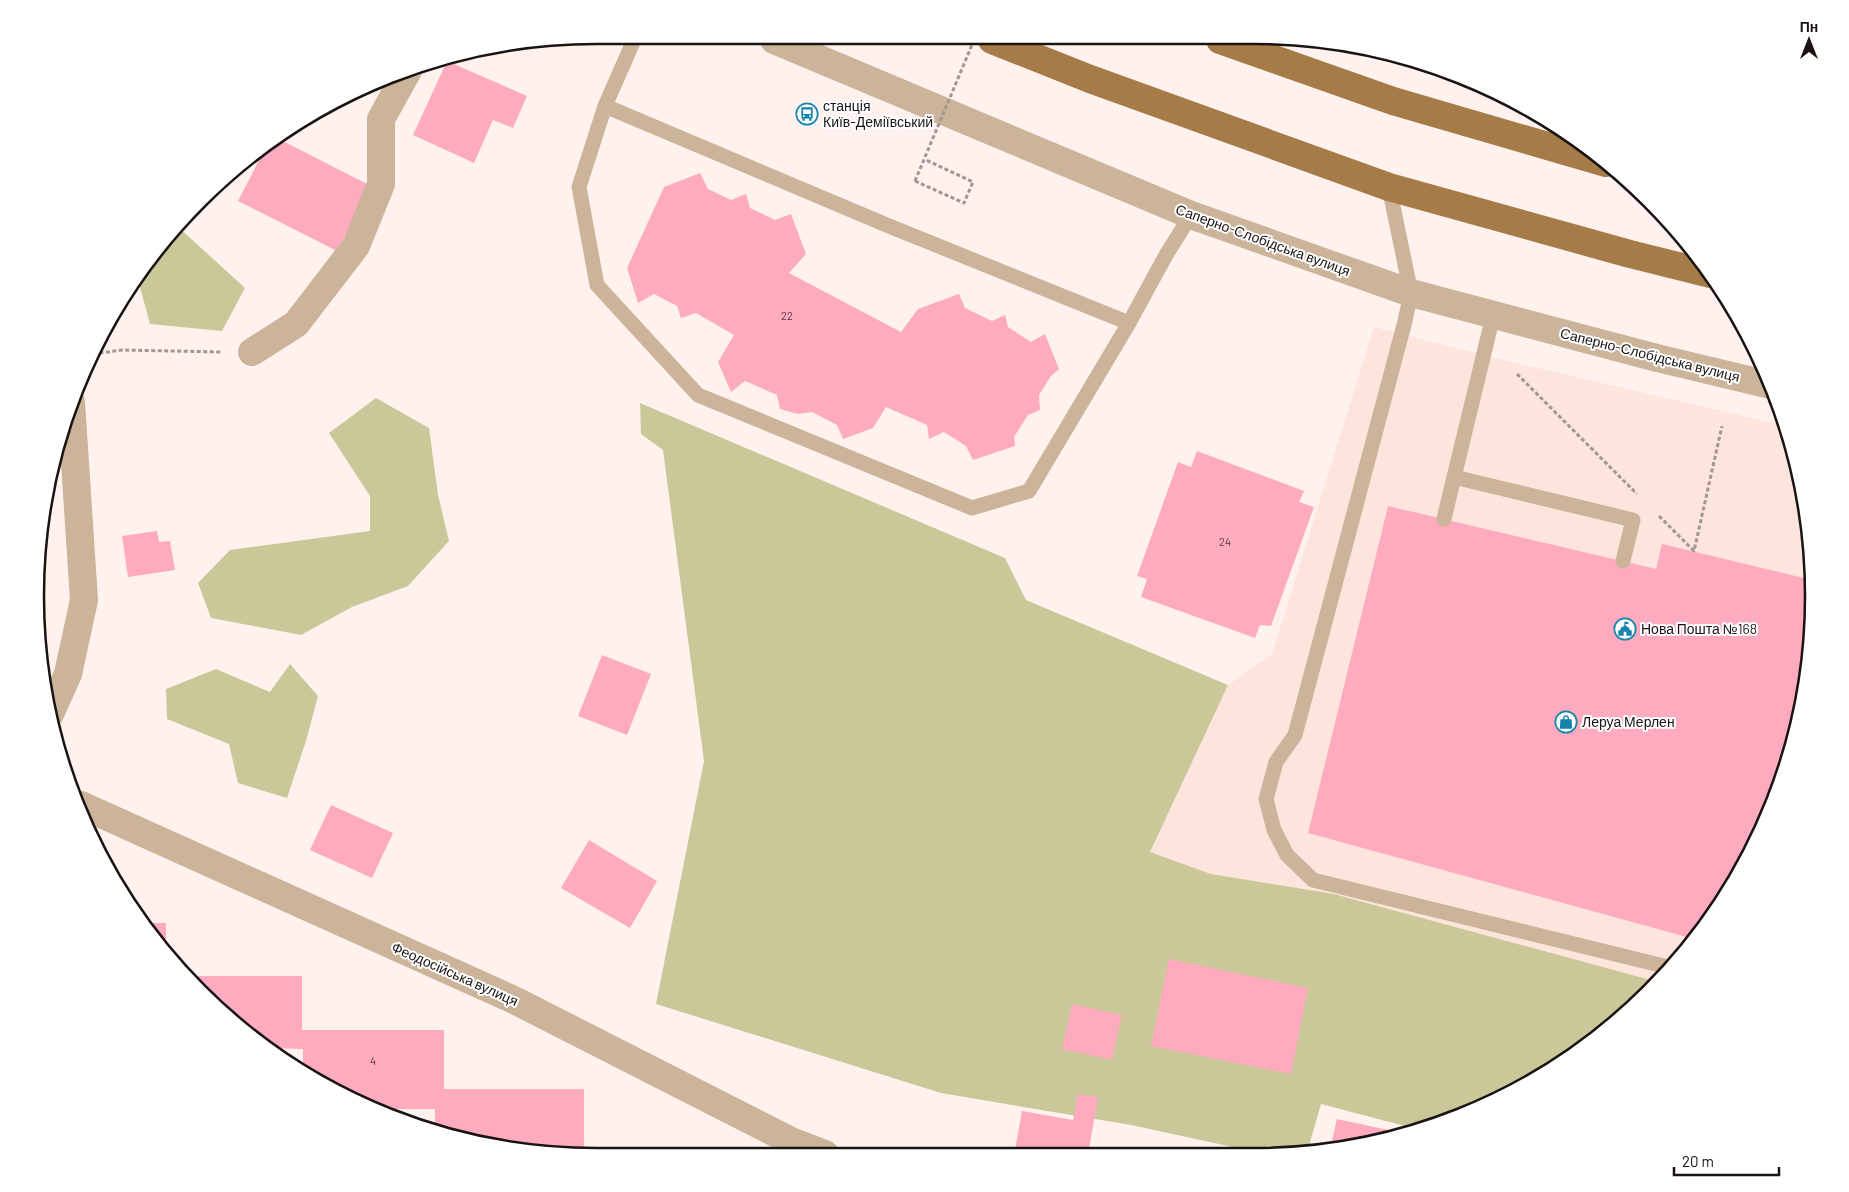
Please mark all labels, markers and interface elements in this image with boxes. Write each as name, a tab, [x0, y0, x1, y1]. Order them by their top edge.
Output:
north arrow	[1784, 15, 1834, 65]
text: Пн	[1800, 18, 1818, 35]
place label: станція Київ-Деміївський	[823, 97, 933, 130]
bus stop icon: станція Київ-Деміївський	[795, 102, 819, 126]
street label: Саперно-Слобідська вулиця	[1174, 200, 1353, 279]
house number: 22	[781, 309, 793, 322]
street label: Саперно-Слобідська вулиця	[1559, 324, 1742, 385]
house number: 24	[1219, 535, 1231, 548]
public building icon: Нова Пошта №168	[1613, 617, 1637, 641]
place label: Нова Пошта №168	[1641, 620, 1757, 637]
shop icon: Леруа Мерлен	[1554, 710, 1578, 734]
place label: Леруа Мерлен	[1582, 713, 1675, 730]
street label: Феодосійська вулиця	[389, 938, 521, 1009]
house number: 4	[370, 1054, 376, 1067]
scale bar	[1674, 1144, 1779, 1176]
text: 20 m	[1682, 1152, 1714, 1170]

